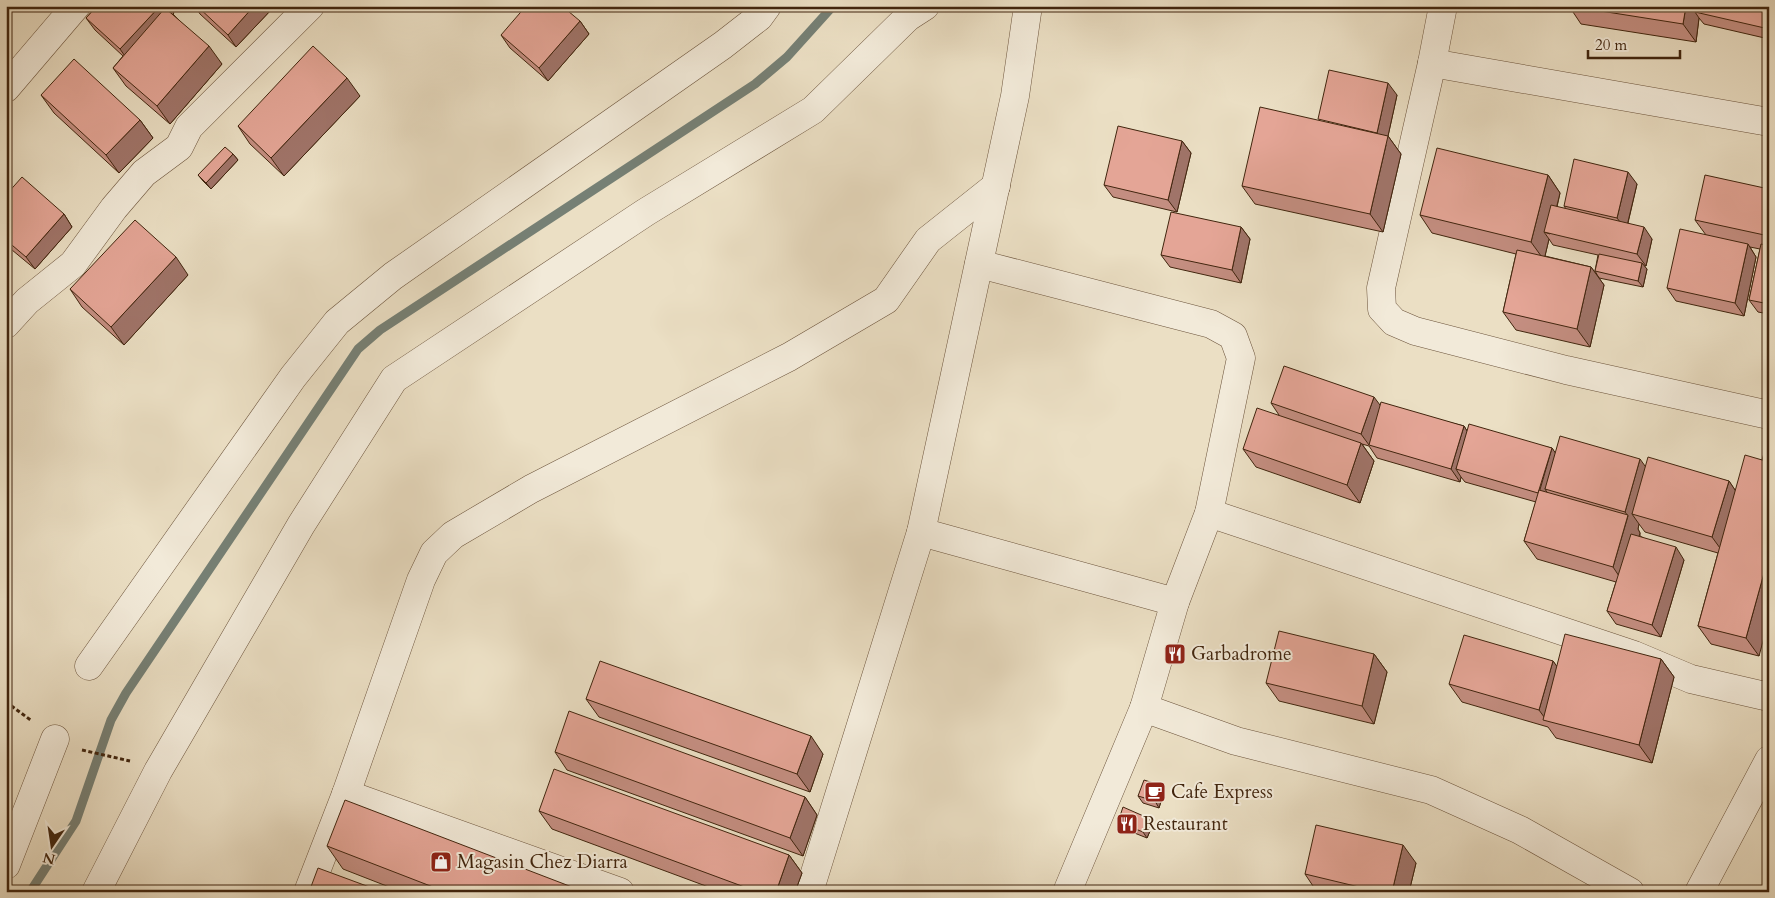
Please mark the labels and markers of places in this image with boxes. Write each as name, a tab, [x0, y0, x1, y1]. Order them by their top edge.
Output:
place label: Garbadrome	[1191, 641, 1292, 667]
restaurant icon: Garbadrome	[1163, 642, 1187, 666]
place label: Cafe Express	[1171, 779, 1273, 805]
cafe icon: Cafe Express	[1143, 780, 1167, 804]
place label: Restaurant	[1143, 811, 1228, 837]
restaurant icon: Restaurant	[1115, 812, 1139, 836]
place label: Magasin Chez Diarra	[457, 849, 628, 875]
shop icon: Magasin Chez Diarra	[429, 850, 453, 874]

